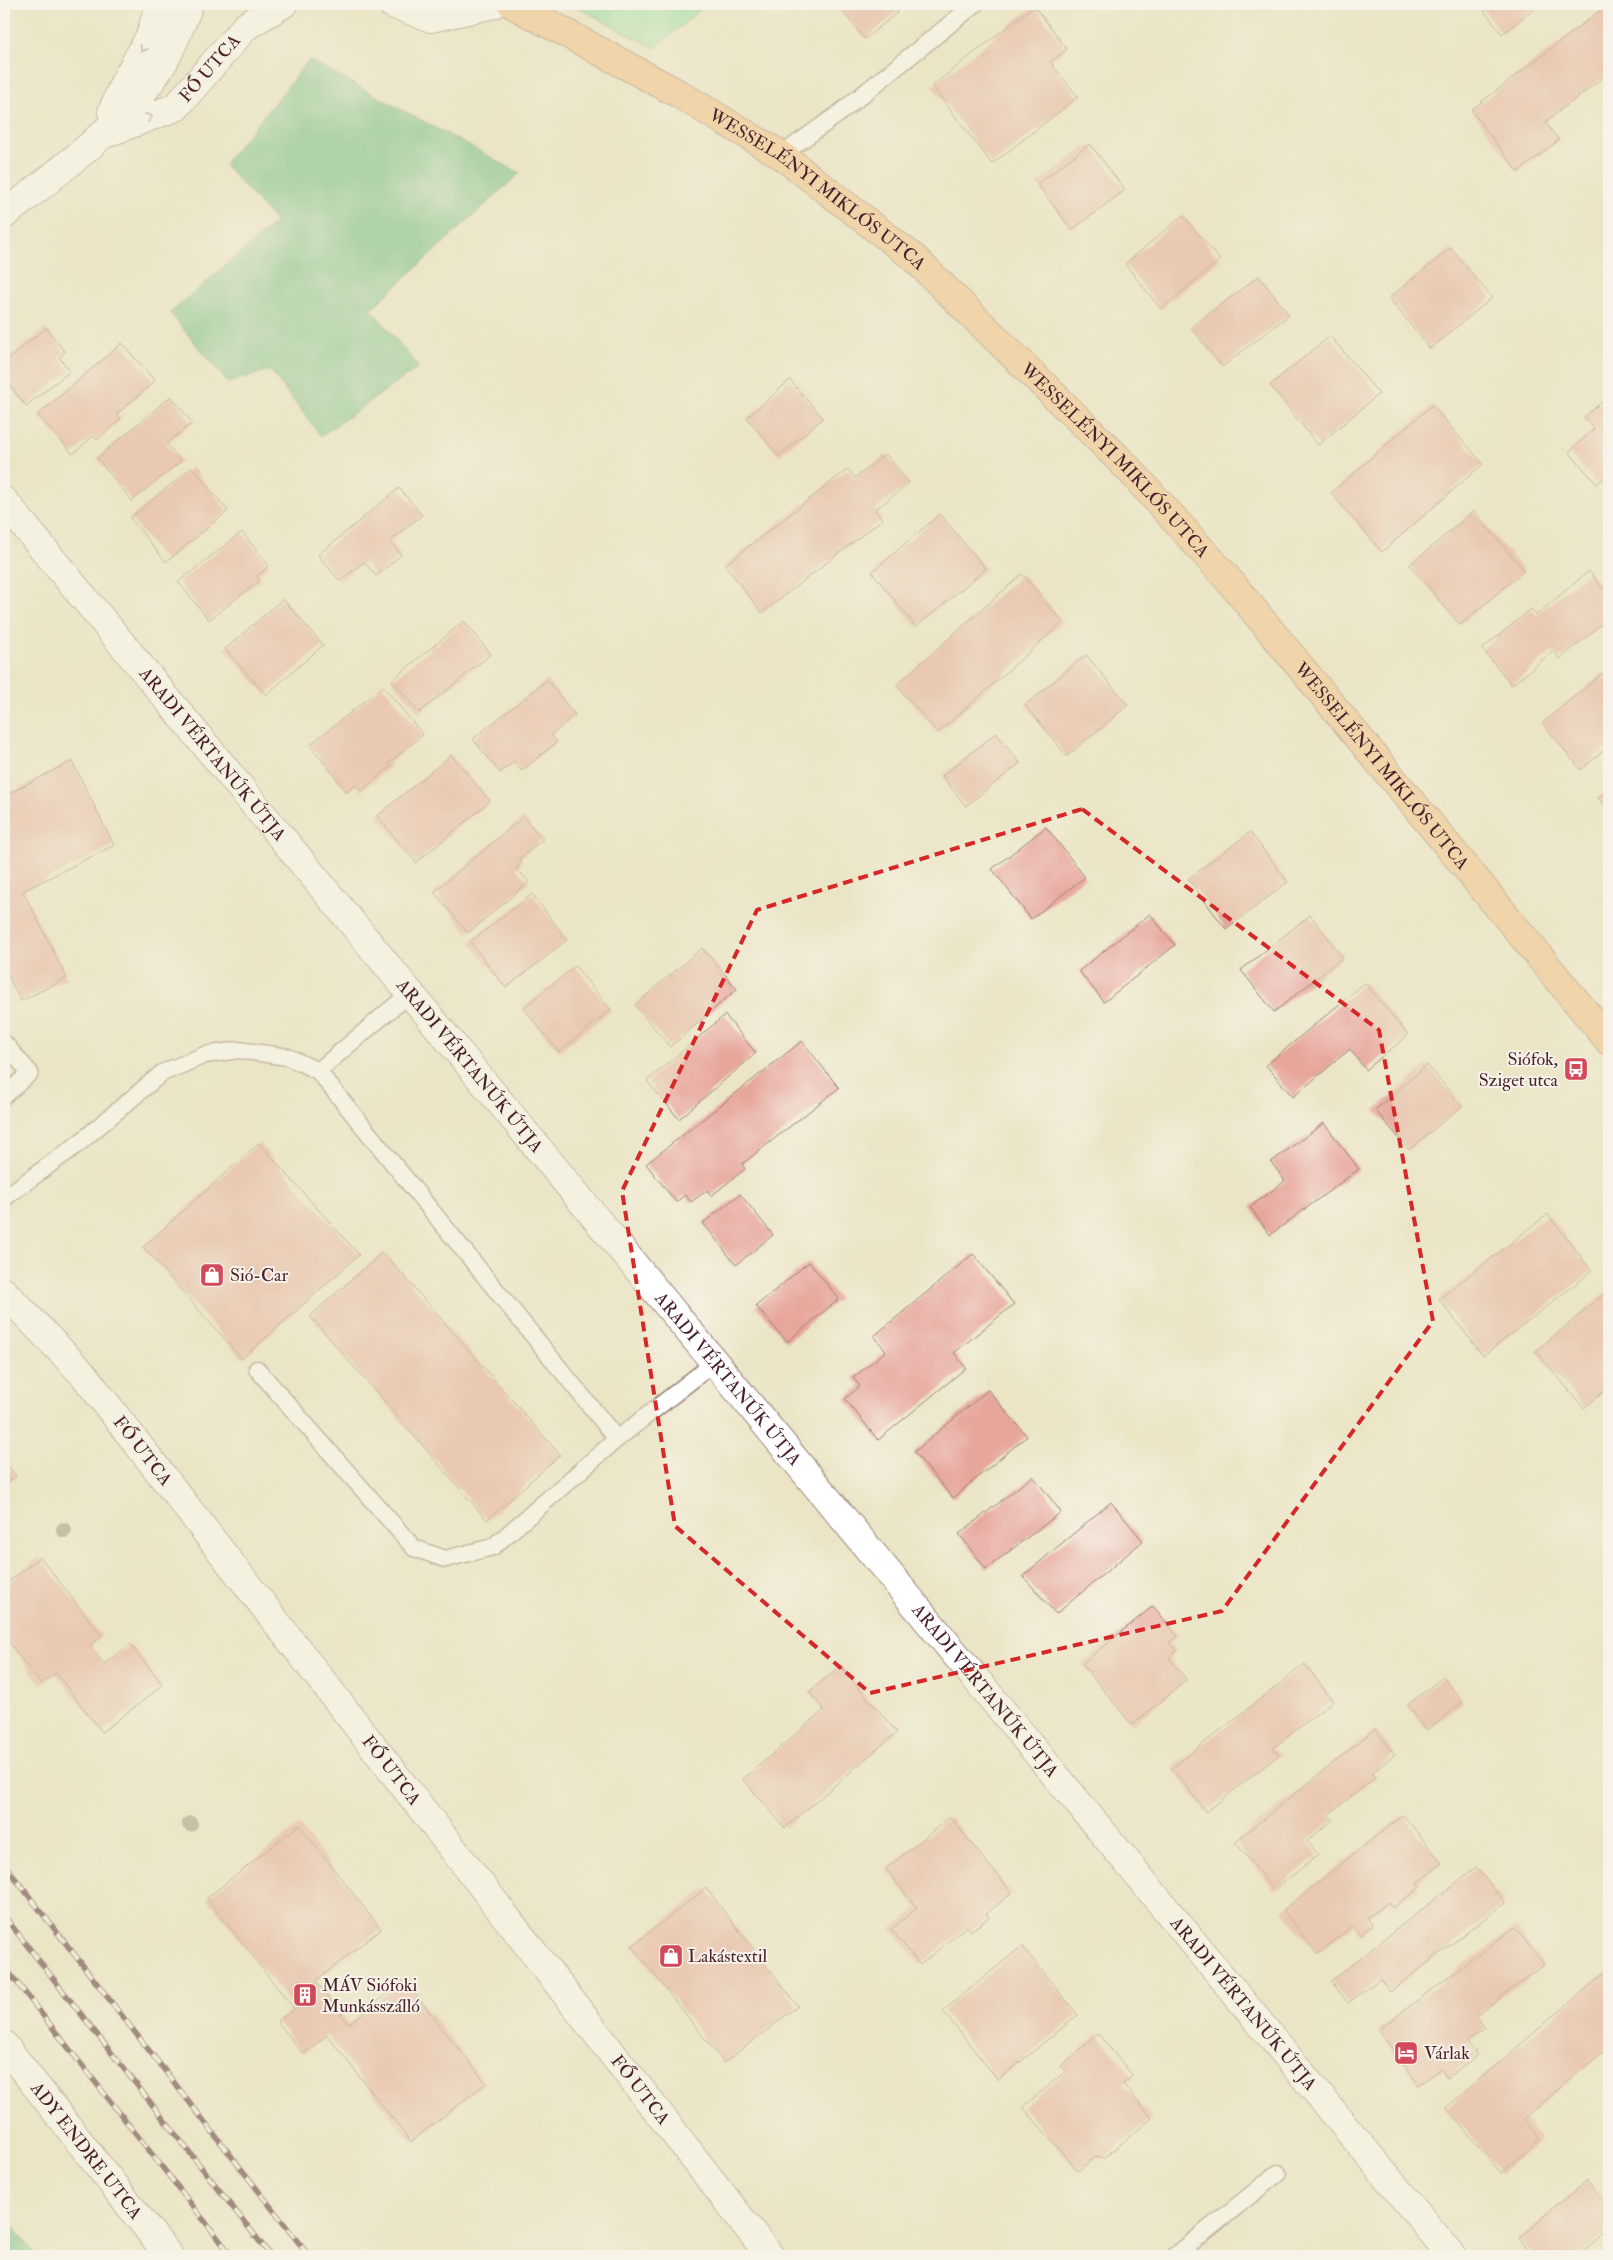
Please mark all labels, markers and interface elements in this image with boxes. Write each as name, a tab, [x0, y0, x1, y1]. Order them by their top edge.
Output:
street label: FŐ UTCA	[174, 29, 246, 107]
one-way arrow	[139, 44, 149, 53]
street label: WESSELÉNYI MIKLÓS UTCA	[704, 103, 931, 276]
one-way arrow	[144, 113, 153, 123]
street label: WESSELÉNYI MIKLÓS UTCA	[1015, 357, 1214, 563]
street label: WESSELÉNYI MIKLÓS UTCA	[1289, 657, 1474, 875]
street label: ARADI VÉRTANÚK ÚTJA	[133, 662, 291, 846]
street label: ARADI VÉRTANÚK ÚTJA	[390, 974, 548, 1158]
place label: Siófok, Sziget utca	[1479, 1048, 1559, 1092]
bus stop icon: Siófok, Sziget utca	[1563, 1056, 1589, 1082]
shop icon: Sió-Car	[199, 1262, 225, 1288]
place label: Sió-Car	[230, 1264, 288, 1287]
street label: ARADI VÉRTANÚK ÚTJA	[649, 1287, 807, 1471]
street label: FŐ UTCA	[108, 1411, 177, 1491]
street label: ARADI VÉRTANÚK ÚTJA	[906, 1598, 1064, 1783]
street label: FŐ UTCA	[357, 1731, 426, 1811]
street label: ARADI VÉRTANÚK ÚTJA	[1164, 1912, 1322, 2096]
shop icon: Lakástextil	[658, 1943, 684, 1969]
place label: Lakástextil	[688, 1945, 767, 1968]
place label: MÁV Siófoki Munkásszálló	[322, 1974, 420, 2018]
building icon: MÁV Siófoki Munkásszálló	[292, 1982, 318, 2008]
hotel icon: Várlak	[1393, 2040, 1419, 2066]
place label: Várlak	[1424, 2042, 1470, 2065]
street label: FŐ UTCA	[606, 2050, 675, 2130]
street label: ADY ENDRE UTCA	[25, 2077, 147, 2225]

